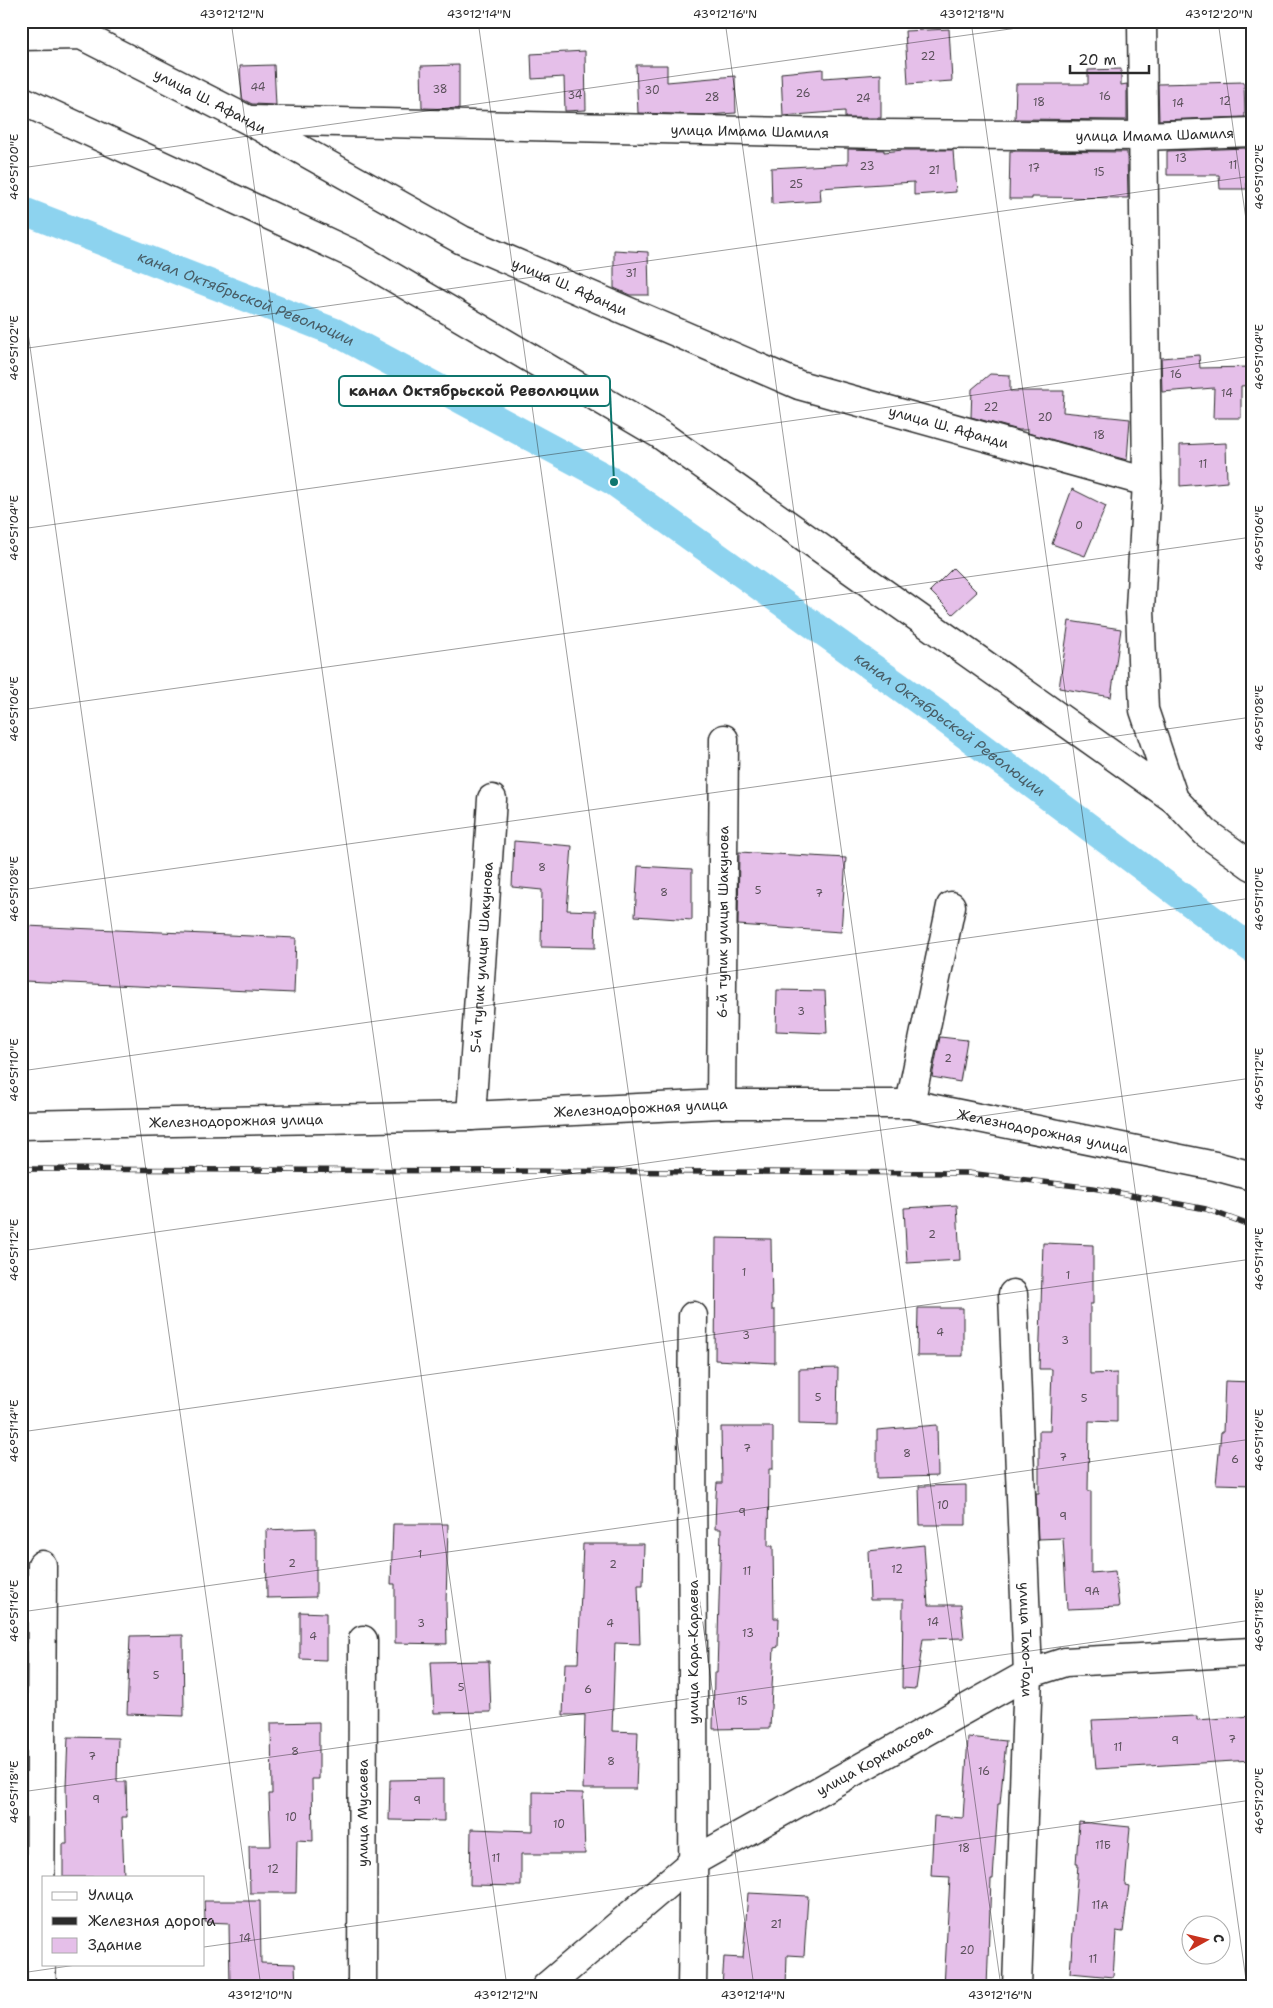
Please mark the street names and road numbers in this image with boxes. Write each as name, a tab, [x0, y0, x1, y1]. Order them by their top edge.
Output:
street label: улица Ш. Афанди	[151, 65, 269, 137]
street label: улица Имама Шамиля	[670, 120, 829, 142]
street label: улица Имама Шамиля	[1075, 124, 1234, 145]
street label: улица Ш. Афанди	[509, 254, 630, 319]
street label: улица Ш. Афанди	[887, 401, 1011, 452]
street label: 6-й тупик улицы Шакунова	[713, 825, 732, 1018]
street label: 5-й тупик улицы Шакунова	[466, 861, 497, 1053]
street label: Железнодорожная улица	[553, 1095, 728, 1121]
street label: Железнодорожная улица	[956, 1105, 1130, 1157]
street label: Железнодорожная улица	[149, 1110, 323, 1131]
street label: улица Кара-Караева	[684, 1580, 702, 1724]
street label: улица Тахо-Годи	[1015, 1582, 1037, 1698]
street label: улица Коркмасова	[813, 1720, 936, 1800]
street label: улица Мусаева	[353, 1759, 372, 1867]

